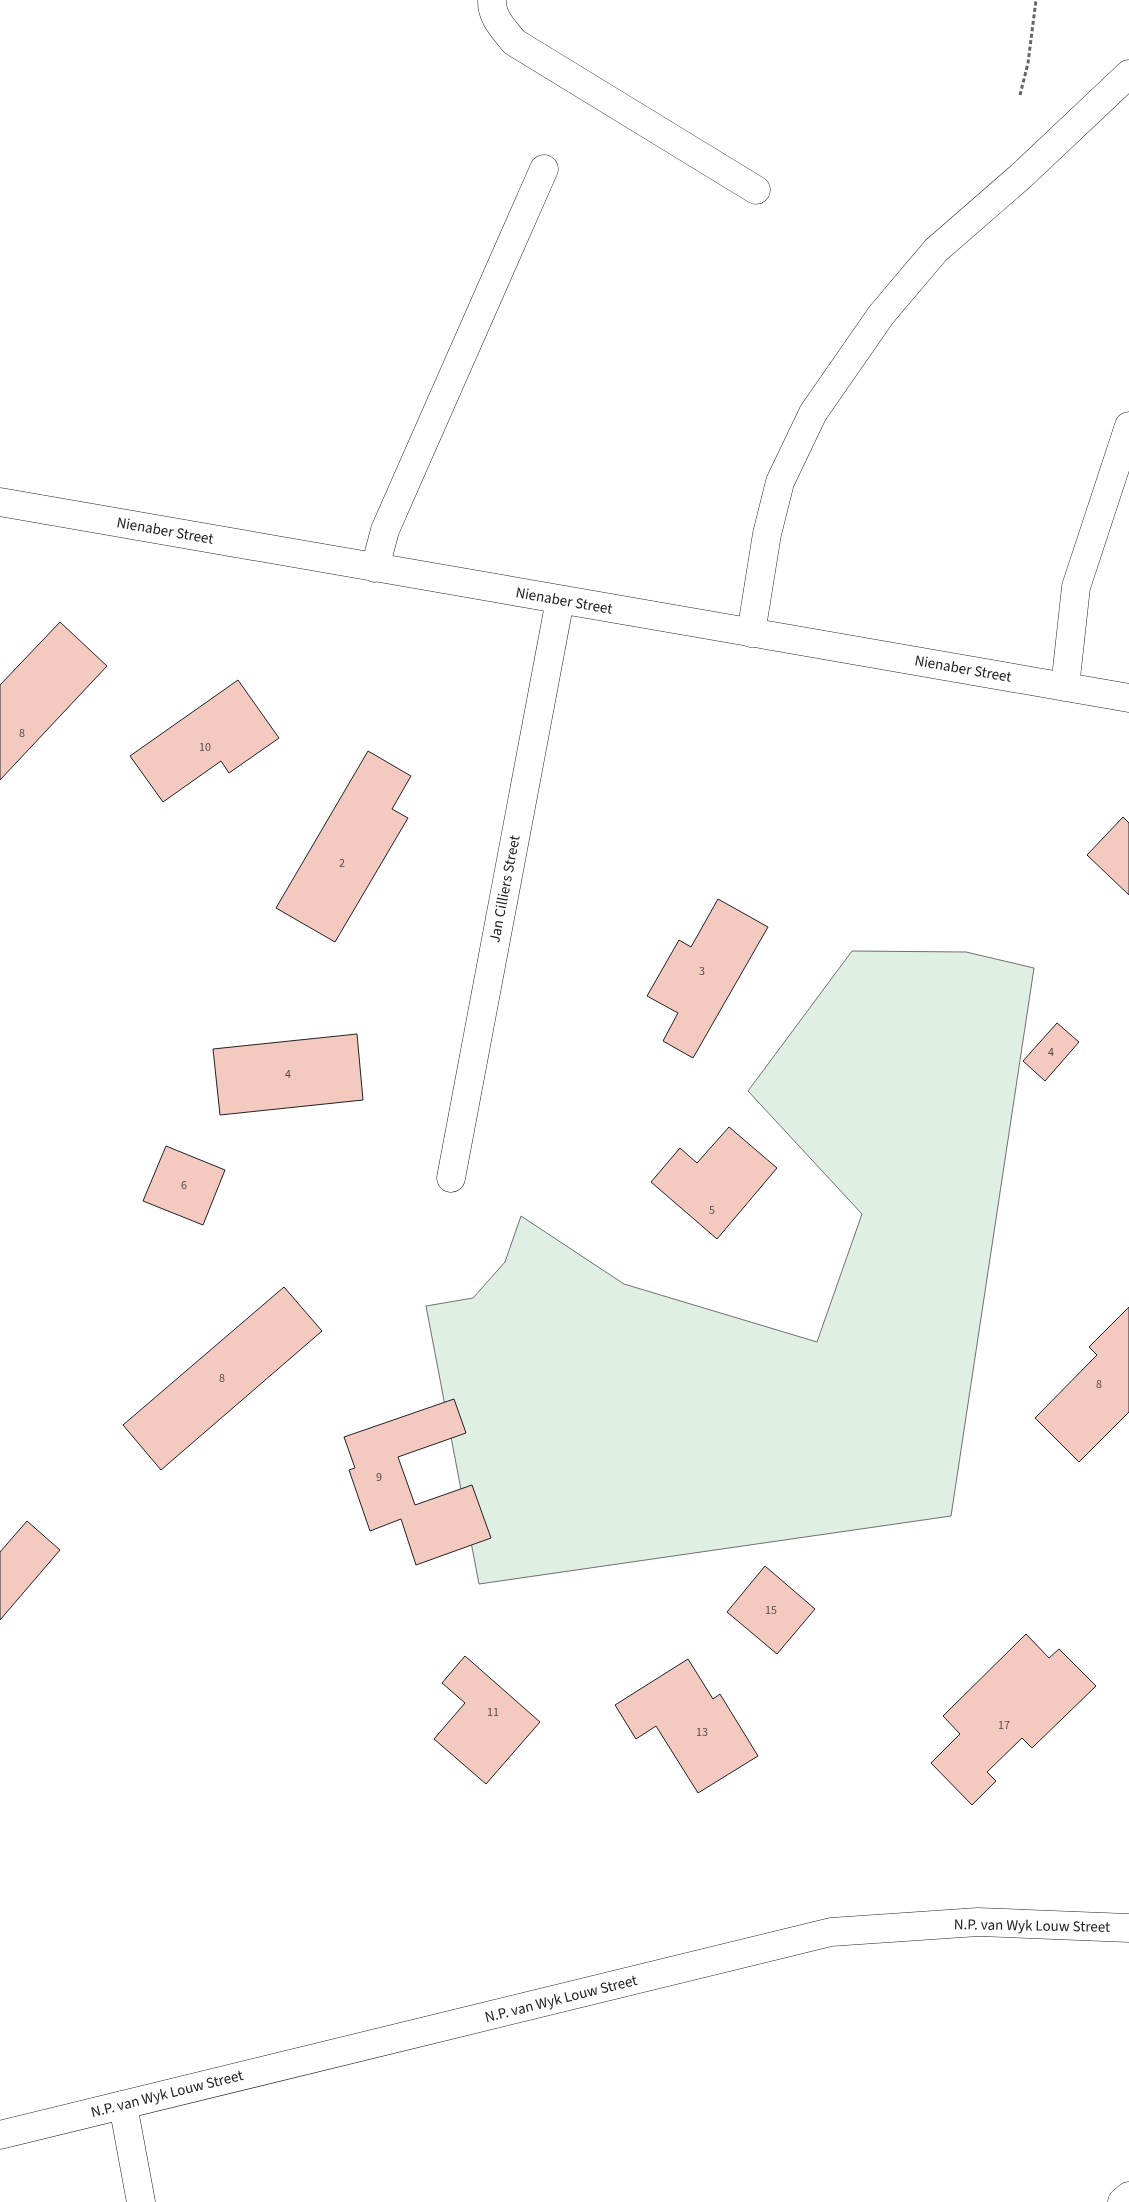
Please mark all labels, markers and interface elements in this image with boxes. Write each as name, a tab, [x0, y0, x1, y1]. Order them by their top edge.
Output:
street label: Nienaber Street	[115, 512, 215, 550]
street label: Nienaber Street	[514, 582, 614, 620]
street label: Nienaber Street	[913, 650, 1013, 688]
house number: 8	[19, 725, 25, 742]
house number: 10	[199, 739, 211, 756]
street label: Jan Cilliers Street	[484, 833, 526, 945]
house number: 2	[339, 855, 345, 872]
house number: 3	[699, 963, 705, 980]
house number: 4	[1048, 1044, 1054, 1061]
house number: 4	[285, 1066, 291, 1083]
house number: 6	[181, 1177, 187, 1194]
house number: 5	[709, 1202, 715, 1219]
house number: 8	[219, 1370, 225, 1387]
house number: 8	[1096, 1376, 1102, 1393]
house number: 9	[376, 1469, 382, 1486]
house number: 15	[765, 1602, 777, 1619]
house number: 11	[487, 1704, 499, 1721]
house number: 17	[998, 1717, 1010, 1734]
house number: 13	[696, 1724, 708, 1741]
street label: N.P. van Wyk Louw Street	[954, 1914, 1110, 1938]
street label: N.P. van Wyk Louw Street	[483, 1970, 639, 2028]
street label: N.P. van Wyk Louw Street	[89, 2065, 245, 2123]

